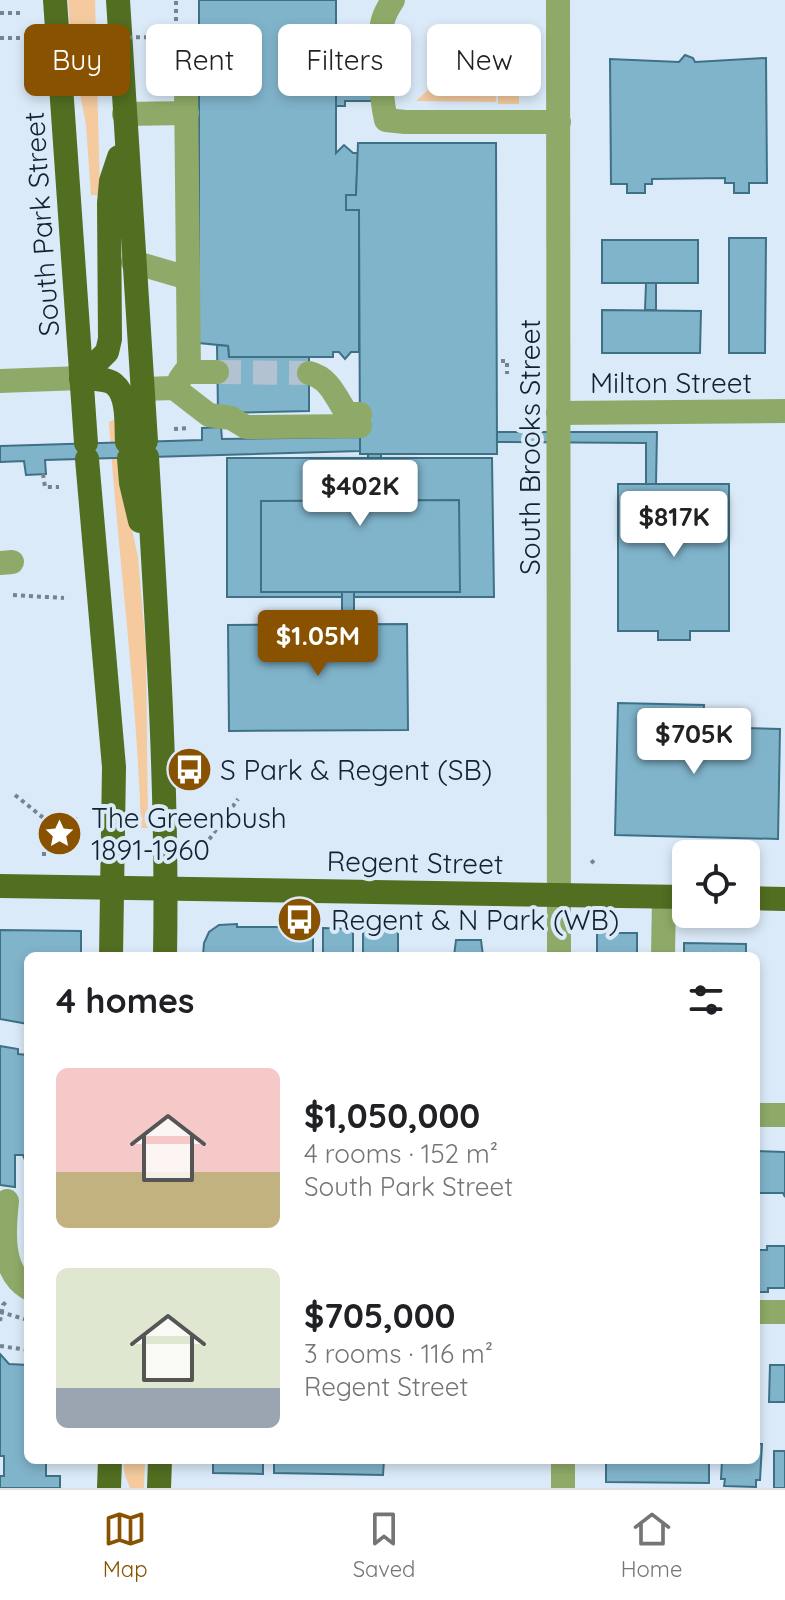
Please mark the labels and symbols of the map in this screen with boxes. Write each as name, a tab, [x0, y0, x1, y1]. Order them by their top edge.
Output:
street label: South Park Street	[16, 111, 66, 337]
street label: South Brooks Street	[512, 319, 547, 575]
street label: Milton Street	[590, 365, 752, 400]
pin: $402K	[304, 460, 416, 528]
pin: $817K	[618, 491, 730, 559]
pin: $1.05M	[253, 610, 383, 678]
pin: $705K	[638, 708, 750, 776]
bus stop icon: S Park & Regent (SB)	[165, 745, 213, 793]
place label: S Park & Regent (SB)	[220, 752, 492, 787]
place label: The Greenbush 1891-1960	[91, 800, 287, 867]
place icon: The Greenbush 1891-1960	[36, 809, 84, 857]
street label: Regent Street	[326, 843, 504, 881]
bus stop icon: Regent & N Park (WB)	[276, 895, 324, 943]
place label: Regent & N Park (WB)	[331, 902, 619, 937]

